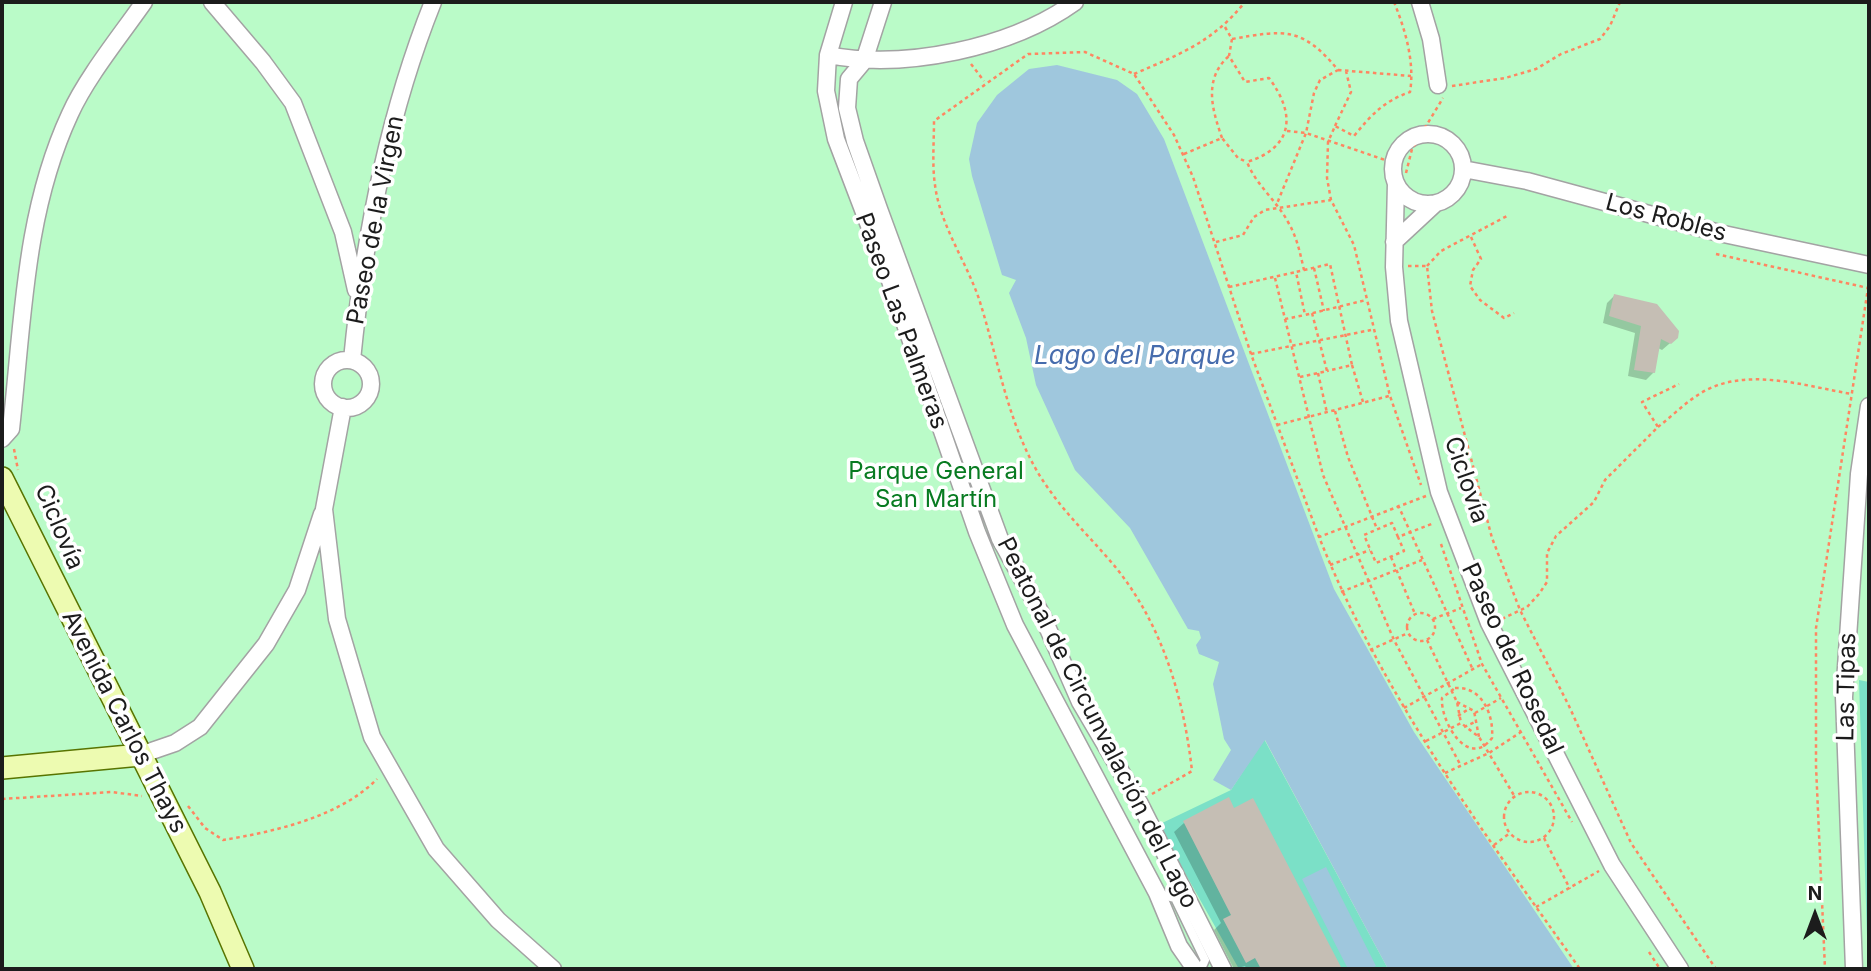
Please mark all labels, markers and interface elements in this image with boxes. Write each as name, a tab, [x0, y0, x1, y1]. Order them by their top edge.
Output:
street label: Paseo de la Virgen	[342, 113, 410, 327]
street label: Los Robles	[1602, 188, 1730, 248]
street label: Paseo Las Palmeras	[848, 209, 954, 433]
water label: Lago del Parque	[1034, 340, 1236, 372]
street label: Ciclovía	[1438, 433, 1494, 527]
park label: Parque General San Martín	[848, 458, 1024, 514]
street label: Ciclovía	[28, 480, 90, 574]
street label: Peatonal de Circunvalación del Lago	[990, 533, 1204, 913]
street label: Paseo del Rosedal	[1455, 559, 1569, 759]
street label: Avenida Carlos Thays	[55, 606, 193, 838]
street label: Las Tipas	[1832, 632, 1862, 742]
north arrow	[1780, 880, 1850, 950]
text: N	[1808, 882, 1822, 905]

